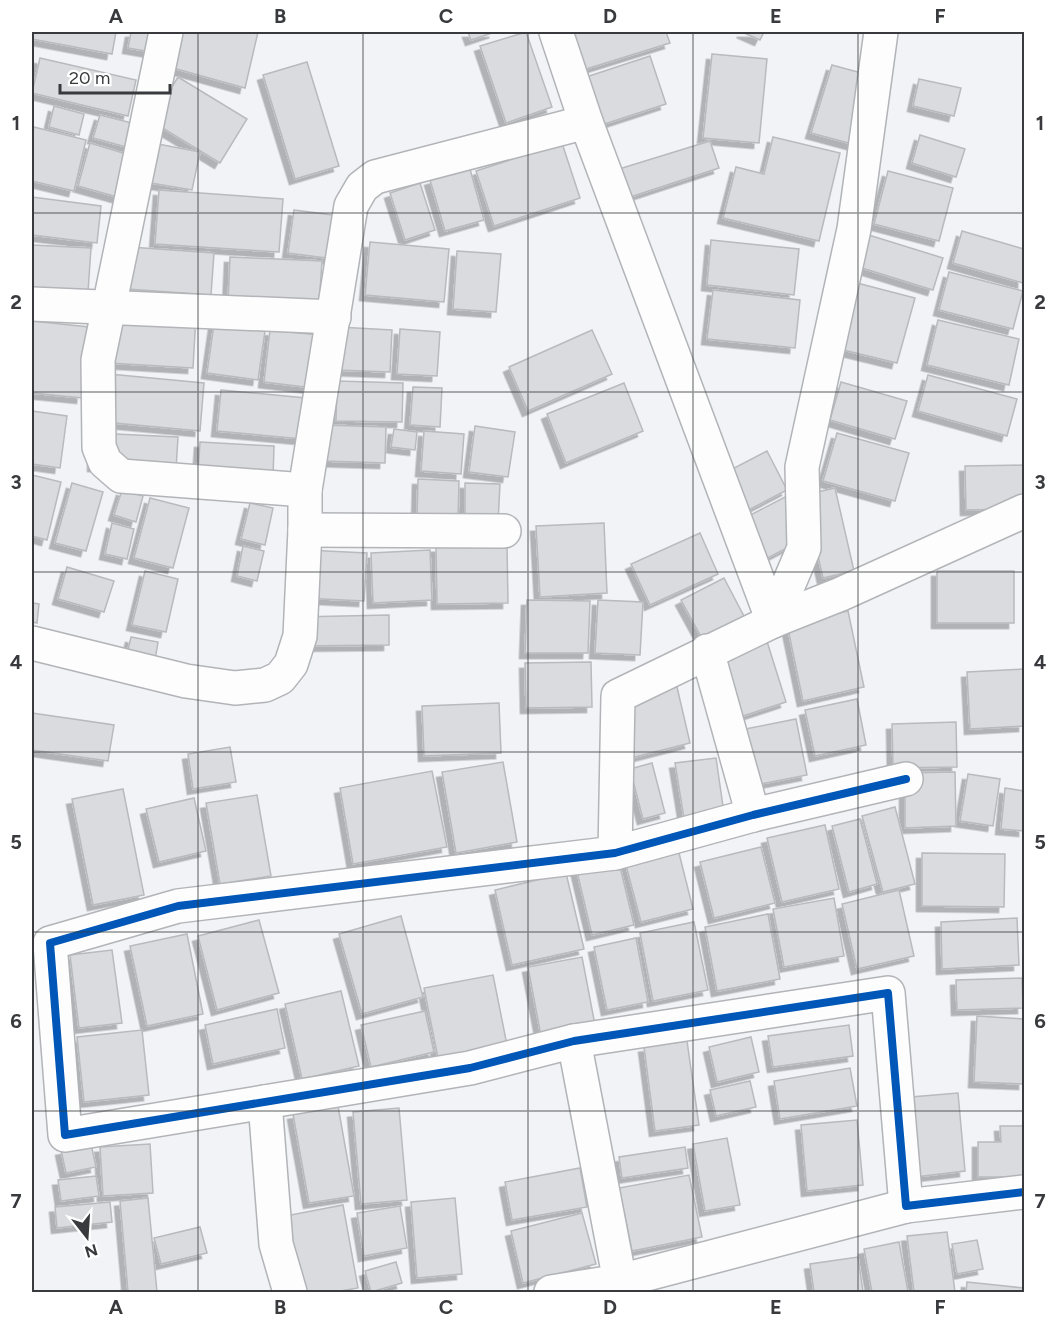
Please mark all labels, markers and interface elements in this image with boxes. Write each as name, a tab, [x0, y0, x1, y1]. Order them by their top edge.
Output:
text: A	[109, 4, 124, 28]
text: B	[274, 4, 286, 28]
text: C	[439, 4, 453, 28]
text: D	[603, 4, 617, 28]
text: E	[770, 4, 782, 28]
text: F	[934, 4, 946, 28]
scale bar	[60, 57, 170, 95]
text: 20 m	[69, 67, 110, 89]
text: 1	[12, 111, 20, 135]
text: 1	[1036, 111, 1044, 135]
text: 2	[10, 290, 22, 314]
text: 2	[1034, 290, 1046, 314]
text: 3	[10, 470, 22, 494]
text: 3	[1034, 470, 1046, 494]
text: 4	[10, 650, 23, 674]
text: 4	[1034, 650, 1047, 674]
text: 5	[10, 830, 22, 854]
text: 5	[1034, 830, 1046, 854]
text: 6	[10, 1009, 22, 1033]
text: 6	[1034, 1009, 1046, 1033]
text: 7	[10, 1189, 22, 1213]
text: 7	[1034, 1189, 1046, 1213]
north arrow	[57, 1207, 117, 1267]
text: N	[83, 1240, 100, 1262]
text: A	[109, 1295, 124, 1319]
text: B	[274, 1295, 286, 1319]
text: C	[439, 1295, 453, 1319]
text: D	[603, 1295, 617, 1319]
text: E	[770, 1295, 782, 1319]
text: F	[934, 1295, 946, 1319]

